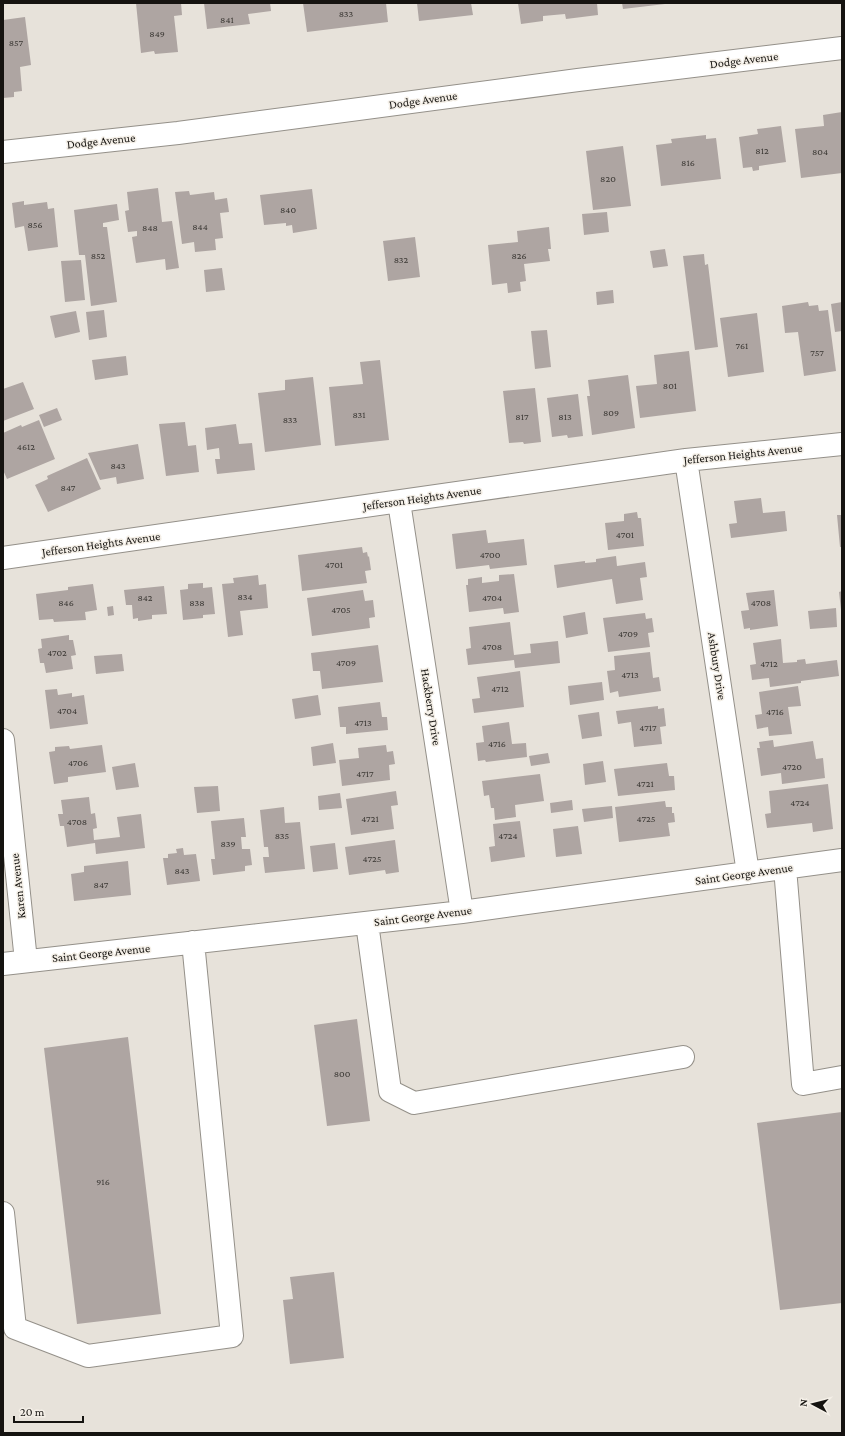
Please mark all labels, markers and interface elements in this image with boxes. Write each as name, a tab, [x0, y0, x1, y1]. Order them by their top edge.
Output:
house number: 833	[339, 8, 354, 19]
house number: 841	[220, 14, 234, 25]
house number: 849	[149, 28, 165, 39]
house number: 857	[9, 37, 24, 48]
street label: Dodge Avenue	[709, 49, 779, 71]
street label: Dodge Avenue	[388, 88, 458, 112]
street label: Dodge Avenue	[66, 130, 136, 152]
house number: 812	[755, 145, 769, 156]
house number: 804	[812, 146, 828, 157]
house number: 816	[681, 157, 695, 168]
house number: 820	[600, 173, 616, 184]
house number: 840	[280, 204, 296, 215]
house number: 856	[27, 219, 43, 230]
house number: 844	[192, 221, 208, 232]
house number: 848	[142, 222, 158, 233]
house number: 852	[91, 250, 105, 261]
house number: 826	[511, 250, 527, 261]
house number: 832	[394, 254, 409, 265]
house number: 761	[736, 340, 748, 351]
house number: 757	[810, 347, 824, 358]
house number: 801	[663, 380, 677, 391]
house number: 809	[603, 407, 619, 418]
house number: 831	[352, 409, 366, 420]
house number: 817	[515, 411, 529, 422]
house number: 813	[558, 411, 572, 422]
house number: 833	[283, 414, 298, 425]
house number: 4612	[17, 441, 35, 452]
street label: Jefferson Heights Avenue	[682, 441, 803, 467]
house number: 843	[110, 460, 126, 471]
house number: 847	[61, 482, 76, 493]
street label: Jefferson Heights Avenue	[361, 483, 482, 513]
street label: Jefferson Heights Avenue	[40, 529, 161, 559]
house number: 4701	[616, 529, 634, 540]
house number: 4700	[480, 549, 501, 560]
house number: 4701	[325, 559, 343, 570]
house number: 834	[237, 591, 253, 602]
house number: 842	[137, 592, 153, 603]
house number: 4704	[482, 592, 502, 603]
house number: 846	[58, 597, 74, 608]
house number: 838	[189, 597, 205, 608]
house number: 4708	[751, 597, 771, 608]
house number: 4705	[331, 604, 351, 615]
house number: 4709	[618, 628, 638, 639]
street label: Ashbury Drive	[705, 631, 729, 701]
house number: 4708	[482, 641, 502, 652]
house number: 4702	[47, 647, 67, 658]
house number: 4709	[336, 657, 356, 668]
house number: 4712	[760, 658, 778, 669]
street label: Hackberry Drive	[418, 667, 444, 747]
house number: 4713	[621, 669, 639, 680]
house number: 4712	[491, 683, 509, 694]
house number: 4704	[57, 705, 77, 716]
house number: 4716	[766, 706, 784, 717]
house number: 4713	[354, 717, 372, 728]
house number: 4717	[639, 722, 657, 733]
house number: 4716	[488, 738, 506, 749]
house number: 4706	[68, 757, 88, 768]
house number: 4720	[782, 761, 802, 772]
house number: 4717	[356, 768, 374, 779]
house number: 4721	[636, 778, 654, 789]
house number: 4724	[790, 797, 810, 808]
house number: 4721	[361, 813, 379, 824]
house number: 4725	[637, 813, 656, 824]
house number: 4708	[67, 816, 87, 827]
house number: 835	[275, 830, 290, 841]
house number: 4724	[498, 830, 518, 841]
house number: 839	[221, 838, 235, 849]
street label: Karen Avenue	[8, 853, 28, 919]
house number: 4725	[363, 853, 382, 864]
street label: Saint George Avenue	[694, 860, 794, 888]
house number: 843	[174, 865, 190, 876]
house number: 847	[94, 879, 109, 890]
street label: Saint George Avenue	[373, 903, 473, 929]
street label: Saint George Avenue	[51, 941, 151, 965]
house number: 800	[334, 1068, 351, 1079]
house number: 916	[96, 1176, 110, 1187]
north arrow	[793, 1384, 833, 1424]
scale bar	[14, 1398, 83, 1424]
text: N	[797, 1398, 810, 1407]
text: 20 m	[20, 1405, 45, 1419]

